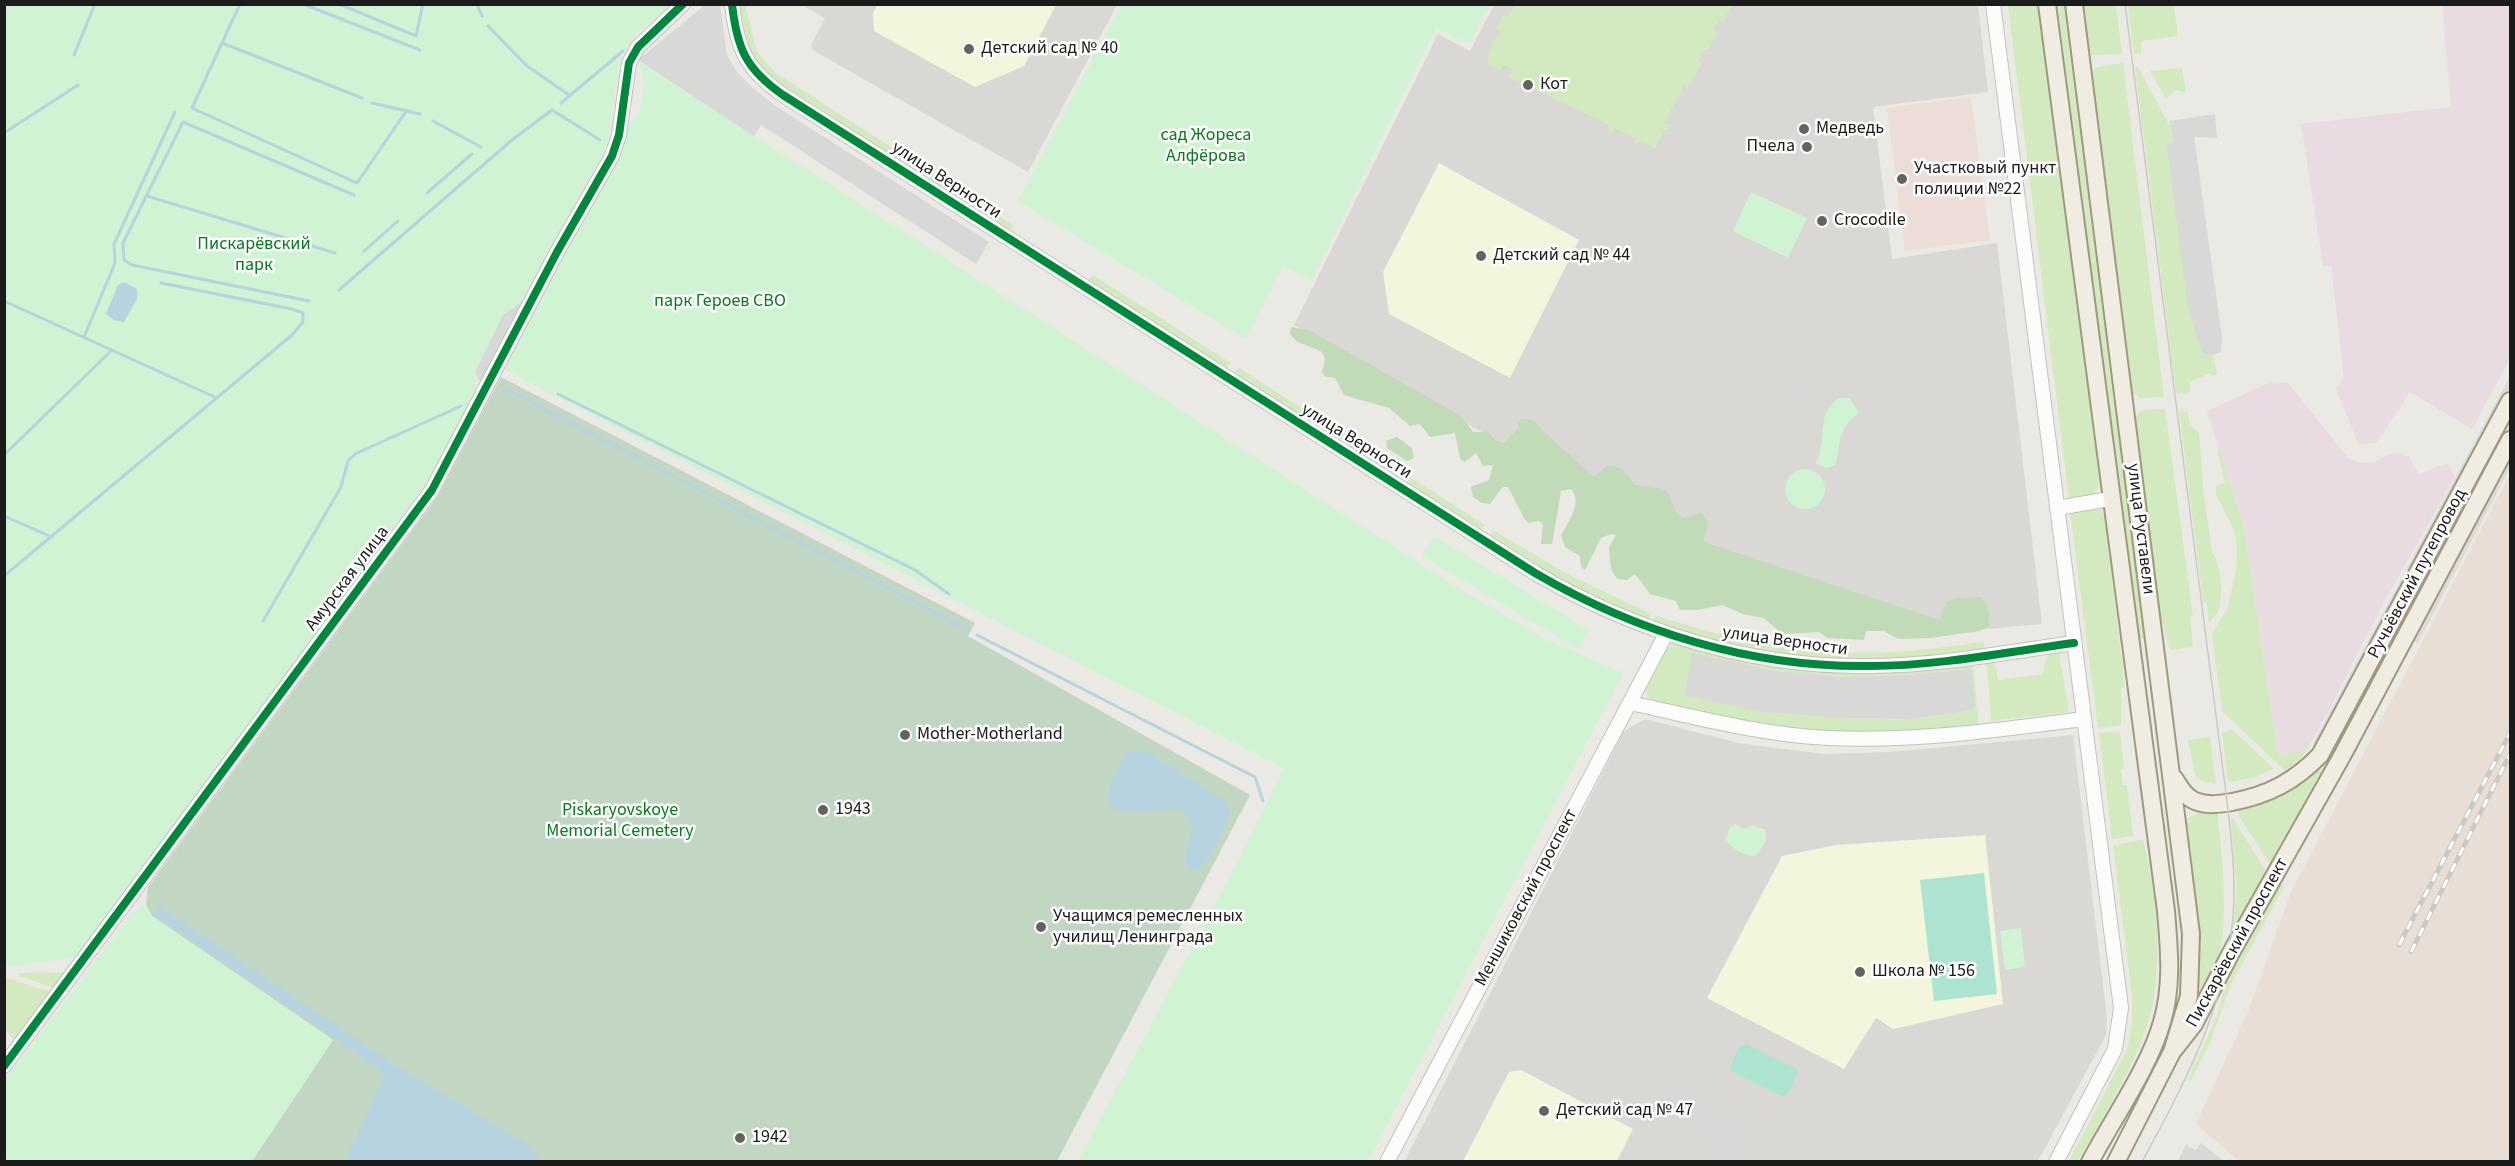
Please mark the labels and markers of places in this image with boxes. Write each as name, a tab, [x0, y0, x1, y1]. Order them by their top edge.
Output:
place label: Детский сад № 40	[981, 38, 1118, 60]
marker: Детский сад № 40	[962, 42, 976, 56]
place label: Кот	[1540, 74, 1568, 96]
marker: Кот	[1521, 78, 1535, 92]
place label: Медведь	[1816, 118, 1884, 140]
marker: Медведь	[1797, 122, 1811, 136]
place label: Пчела	[1747, 136, 1795, 158]
marker: Пчела	[1800, 140, 1814, 154]
place label: Участковый пункт полиции №22	[1914, 158, 2056, 201]
marker: Участковый пункт полиции №22	[1895, 172, 1909, 186]
place label: Crocodile	[1834, 210, 1906, 232]
marker: Crocodile	[1815, 214, 1829, 228]
place label: Детский сад № 44	[1493, 245, 1630, 267]
marker: Детский сад № 44	[1474, 249, 1488, 263]
place label: Mother-Motherland	[917, 724, 1063, 746]
marker: Mother-Motherland	[898, 728, 912, 742]
place label: 1943	[835, 799, 871, 821]
marker: 1943	[816, 803, 830, 817]
place label: Учащимся ремесленных училищ Ленинграда	[1053, 906, 1243, 948]
marker: Учащимся ремесленных училищ Ленинграда	[1034, 920, 1048, 934]
place label: Школа № 156	[1872, 961, 1975, 983]
marker: Школа № 156	[1853, 965, 1867, 979]
place label: Детский сад № 47	[1556, 1100, 1693, 1122]
marker: Детский сад № 47	[1537, 1104, 1551, 1118]
place label: 1942	[752, 1127, 788, 1149]
marker: 1942	[733, 1131, 747, 1145]

